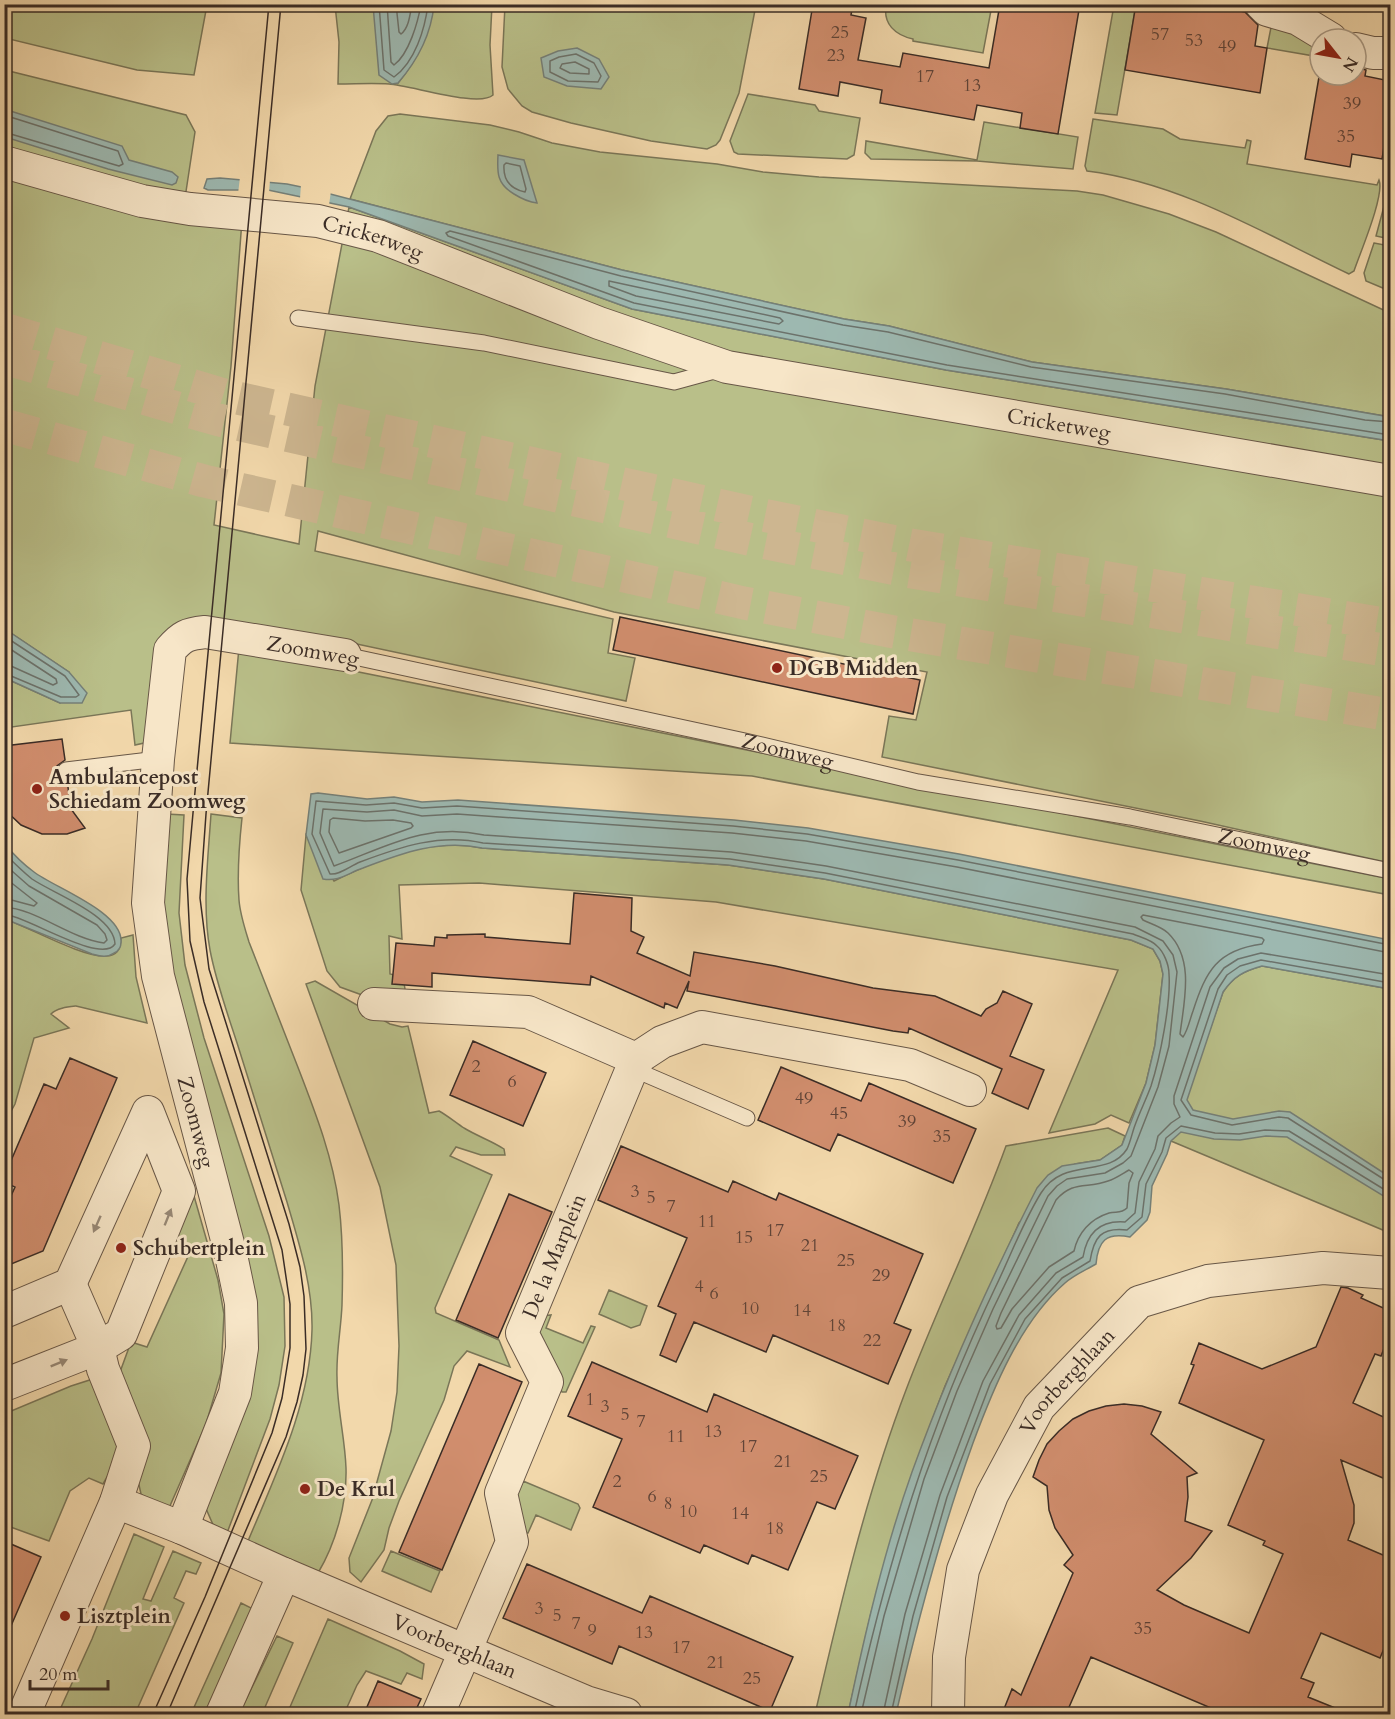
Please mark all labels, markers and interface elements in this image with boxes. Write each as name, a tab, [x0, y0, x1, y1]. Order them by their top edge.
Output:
house number: 25	[831, 20, 849, 45]
house number: 57	[1151, 22, 1169, 47]
north arrow	[1308, 27, 1368, 87]
house number: 53	[1185, 28, 1203, 53]
house number: 49	[1218, 34, 1236, 59]
house number: 23	[827, 43, 845, 68]
text: N	[1337, 53, 1363, 76]
house number: 17	[916, 64, 934, 89]
house number: 13	[963, 73, 981, 98]
house number: 39	[1343, 91, 1361, 116]
house number: 35	[1337, 124, 1355, 149]
street label: Cricketweg	[319, 209, 428, 268]
street label: Cricketweg	[1005, 401, 1113, 448]
street label: Zoomweg	[264, 629, 362, 674]
place label: DGB Midden	[789, 654, 919, 683]
marker: DGB Midden	[770, 661, 784, 675]
street label: Zoomweg	[739, 727, 837, 777]
place label: Ambulancepost Schiedam Zoomweg	[49, 763, 246, 816]
marker: Ambulancepost Schiedam Zoomweg	[30, 782, 44, 796]
street label: Zoomweg	[1215, 822, 1313, 869]
house number: 2	[471, 1054, 481, 1079]
house number: 6	[507, 1069, 517, 1094]
street label: Zoomweg	[169, 1073, 222, 1171]
house number: 49	[795, 1086, 813, 1111]
house number: 45	[830, 1101, 848, 1126]
house number: 39	[898, 1109, 916, 1134]
house number: 35	[933, 1124, 951, 1149]
house number: 3	[630, 1179, 640, 1204]
house number: 5	[646, 1185, 656, 1210]
street label: De la Marplein	[516, 1189, 593, 1323]
house number: 7	[666, 1194, 676, 1219]
one-way arrow	[163, 1208, 173, 1226]
house number: 11	[698, 1209, 716, 1234]
one-way arrow	[92, 1215, 101, 1233]
house number: 17	[766, 1218, 784, 1243]
house number: 15	[735, 1225, 753, 1250]
house number: 21	[801, 1233, 819, 1258]
place label: Schubertplein	[133, 1234, 266, 1263]
marker: Schubertplein	[114, 1241, 128, 1255]
house number: 25	[837, 1248, 855, 1273]
house number: 29	[872, 1263, 890, 1288]
house number: 4	[694, 1274, 704, 1299]
house number: 6	[709, 1281, 719, 1306]
house number: 10	[741, 1296, 759, 1321]
house number: 14	[793, 1298, 811, 1323]
house number: 18	[828, 1313, 846, 1338]
street label: Voorberghlaan	[1013, 1322, 1122, 1440]
house number: 22	[863, 1328, 881, 1353]
one-way arrow	[50, 1358, 68, 1368]
house number: 1	[585, 1387, 595, 1412]
house number: 3	[600, 1394, 610, 1419]
house number: 5	[620, 1402, 630, 1427]
house number: 7	[636, 1409, 646, 1434]
house number: 13	[704, 1419, 722, 1444]
house number: 11	[667, 1424, 685, 1449]
house number: 17	[739, 1434, 757, 1459]
house number: 21	[774, 1449, 792, 1474]
house number: 25	[810, 1464, 828, 1489]
house number: 2	[612, 1469, 622, 1494]
place label: De Krul	[317, 1475, 395, 1504]
marker: De Krul	[298, 1482, 312, 1496]
house number: 6	[647, 1484, 657, 1509]
house number: 8	[663, 1491, 673, 1516]
house number: 10	[679, 1499, 697, 1524]
house number: 14	[731, 1501, 749, 1526]
house number: 18	[766, 1516, 784, 1541]
house number: 3	[534, 1596, 544, 1621]
place label: Lisztplein	[77, 1602, 172, 1631]
house number: 5	[552, 1603, 562, 1628]
street label: Voorberghlaan	[387, 1607, 521, 1686]
marker: Lisztplein	[58, 1609, 72, 1623]
house number: 7	[571, 1611, 581, 1636]
house number: 35	[1134, 1616, 1152, 1641]
house number: 9	[587, 1618, 597, 1643]
house number: 13	[635, 1620, 653, 1645]
house number: 17	[672, 1635, 690, 1660]
house number: 21	[707, 1650, 725, 1675]
scale bar	[30, 1653, 108, 1691]
text: 20 m	[39, 1662, 78, 1687]
house number: 25	[743, 1666, 761, 1691]

